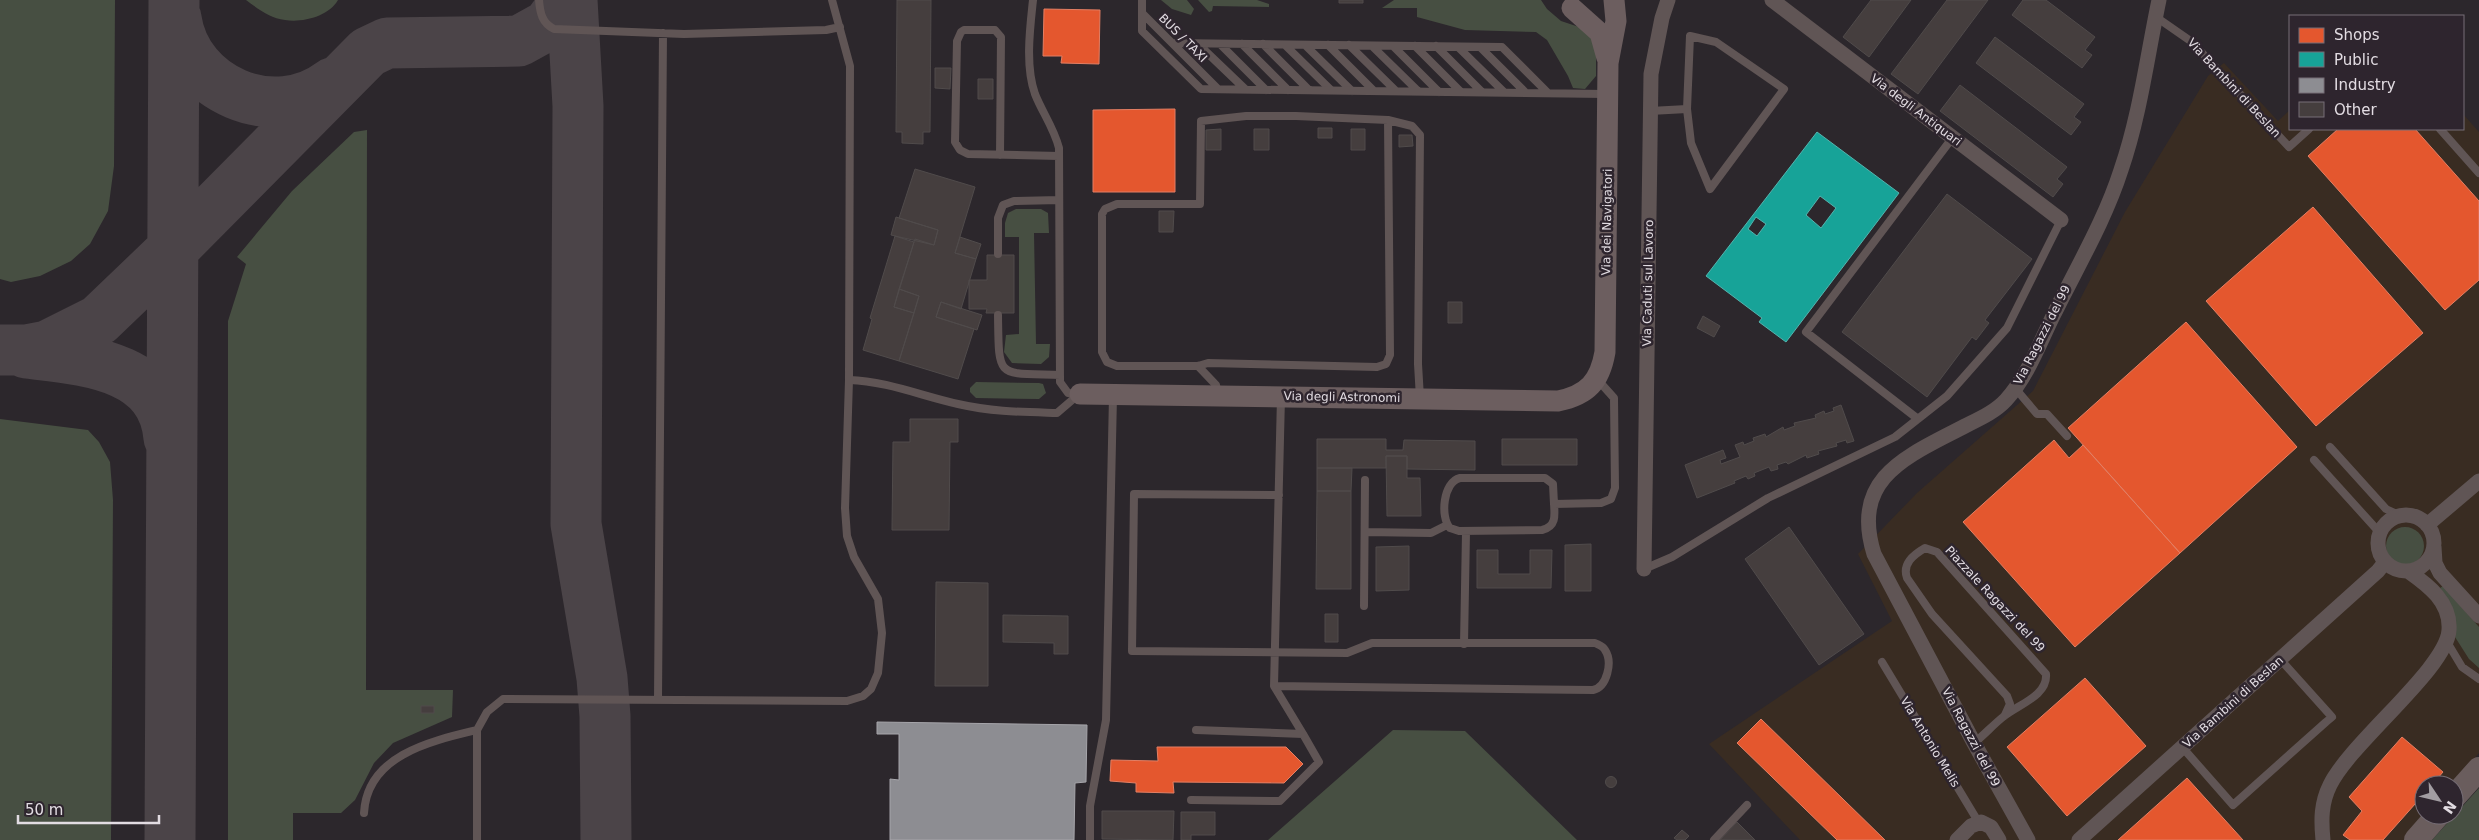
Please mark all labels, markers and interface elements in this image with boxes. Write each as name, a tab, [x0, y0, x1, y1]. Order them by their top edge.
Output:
street label: BUS / TAXI	[1156, 11, 1210, 65]
legend	[2289, 15, 2464, 130]
text: Shops	[2334, 26, 2380, 44]
street label: Via Bambini di Beslan	[2184, 36, 2284, 140]
text: Public	[2334, 51, 2378, 69]
street label: Via degli Antiquari	[1868, 71, 1964, 149]
text: Industry	[2334, 76, 2396, 94]
text: Other	[2334, 101, 2377, 119]
street label: Via dei Navigatori	[1599, 169, 1615, 275]
street label: Via Caduti sul Lavoro	[1640, 220, 1656, 346]
street label: Via Ragazzi del 99	[2011, 283, 2073, 387]
street label: Via degli Astronomi	[1284, 389, 1400, 405]
street label: Piazzale Ragazzi del 99	[1942, 543, 2048, 655]
street label: Via Bambini di Beslan	[2180, 653, 2286, 751]
street label: Via Ragazzi del 99	[1939, 685, 2003, 789]
street label: Via Antonio Melis	[1897, 694, 1963, 790]
north arrow	[2414, 775, 2464, 825]
scale bar	[18, 792, 159, 824]
text: N	[2440, 798, 2460, 817]
text: 50 m	[25, 801, 63, 819]

